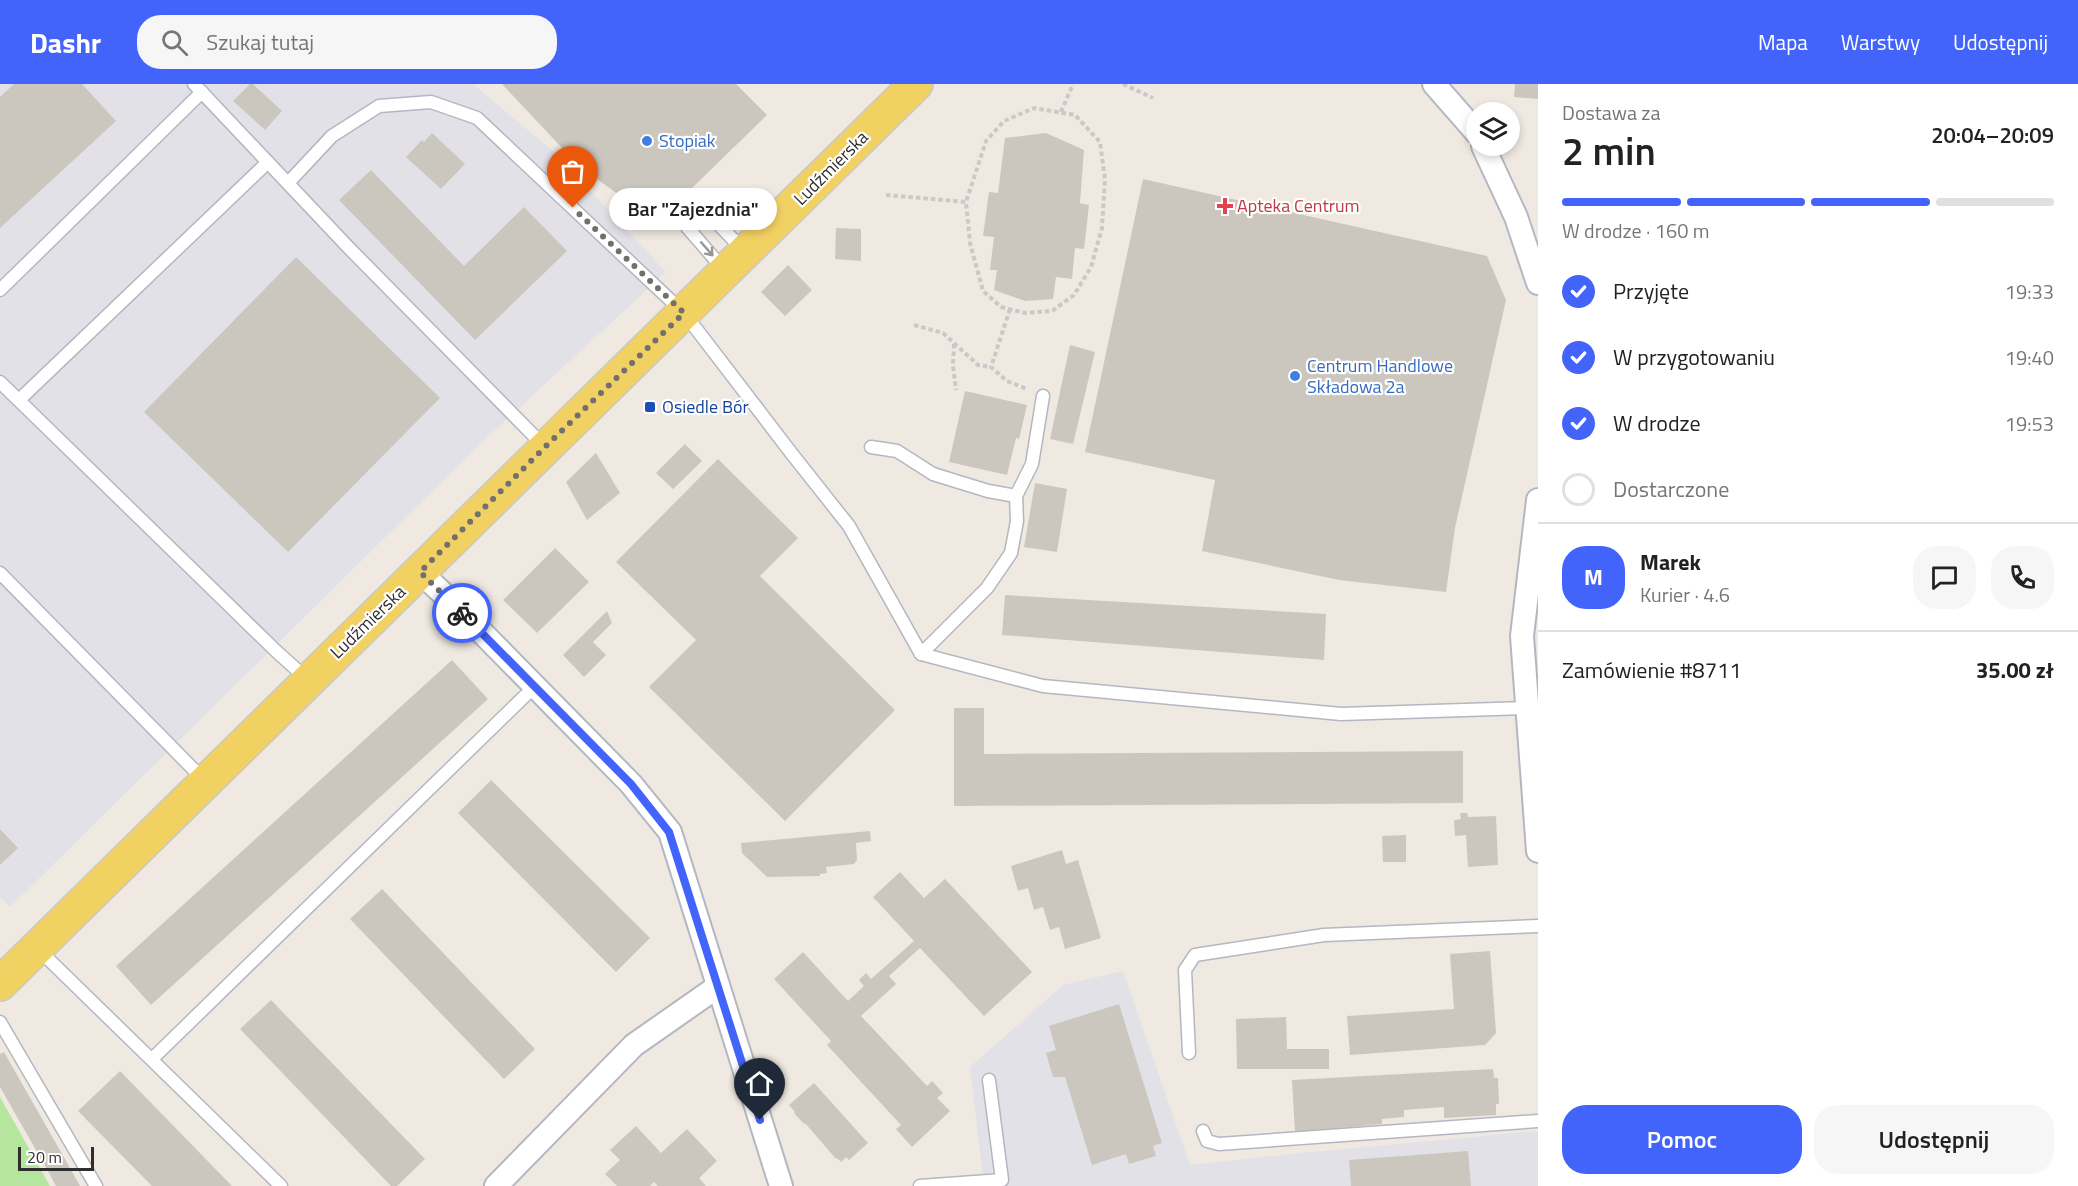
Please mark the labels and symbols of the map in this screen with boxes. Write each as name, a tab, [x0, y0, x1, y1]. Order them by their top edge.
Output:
street label: Ludźmierska	[787, 124, 874, 211]
place label: Stopiak	[659, 127, 716, 154]
marker: Stopiak	[640, 134, 654, 148]
pin	[547, 146, 598, 208]
callout: Bar "Zajezdnia"	[609, 187, 777, 229]
place label: Apteka Centrum	[1237, 192, 1360, 219]
marker: Apteka Centrum	[1218, 199, 1232, 213]
one-way arrow	[700, 241, 713, 257]
place label: Centrum Handlowe Składowa 2a	[1307, 352, 1453, 400]
marker: Centrum Handlowe Składowa 2a	[1288, 369, 1302, 383]
place label: Osiedle Bór	[662, 393, 749, 420]
marker: Osiedle Bór	[643, 400, 657, 414]
street label: Ludźmierska	[324, 579, 412, 665]
courier	[432, 583, 492, 643]
pin	[734, 1058, 785, 1120]
scale bar	[18, 1144, 94, 1172]

